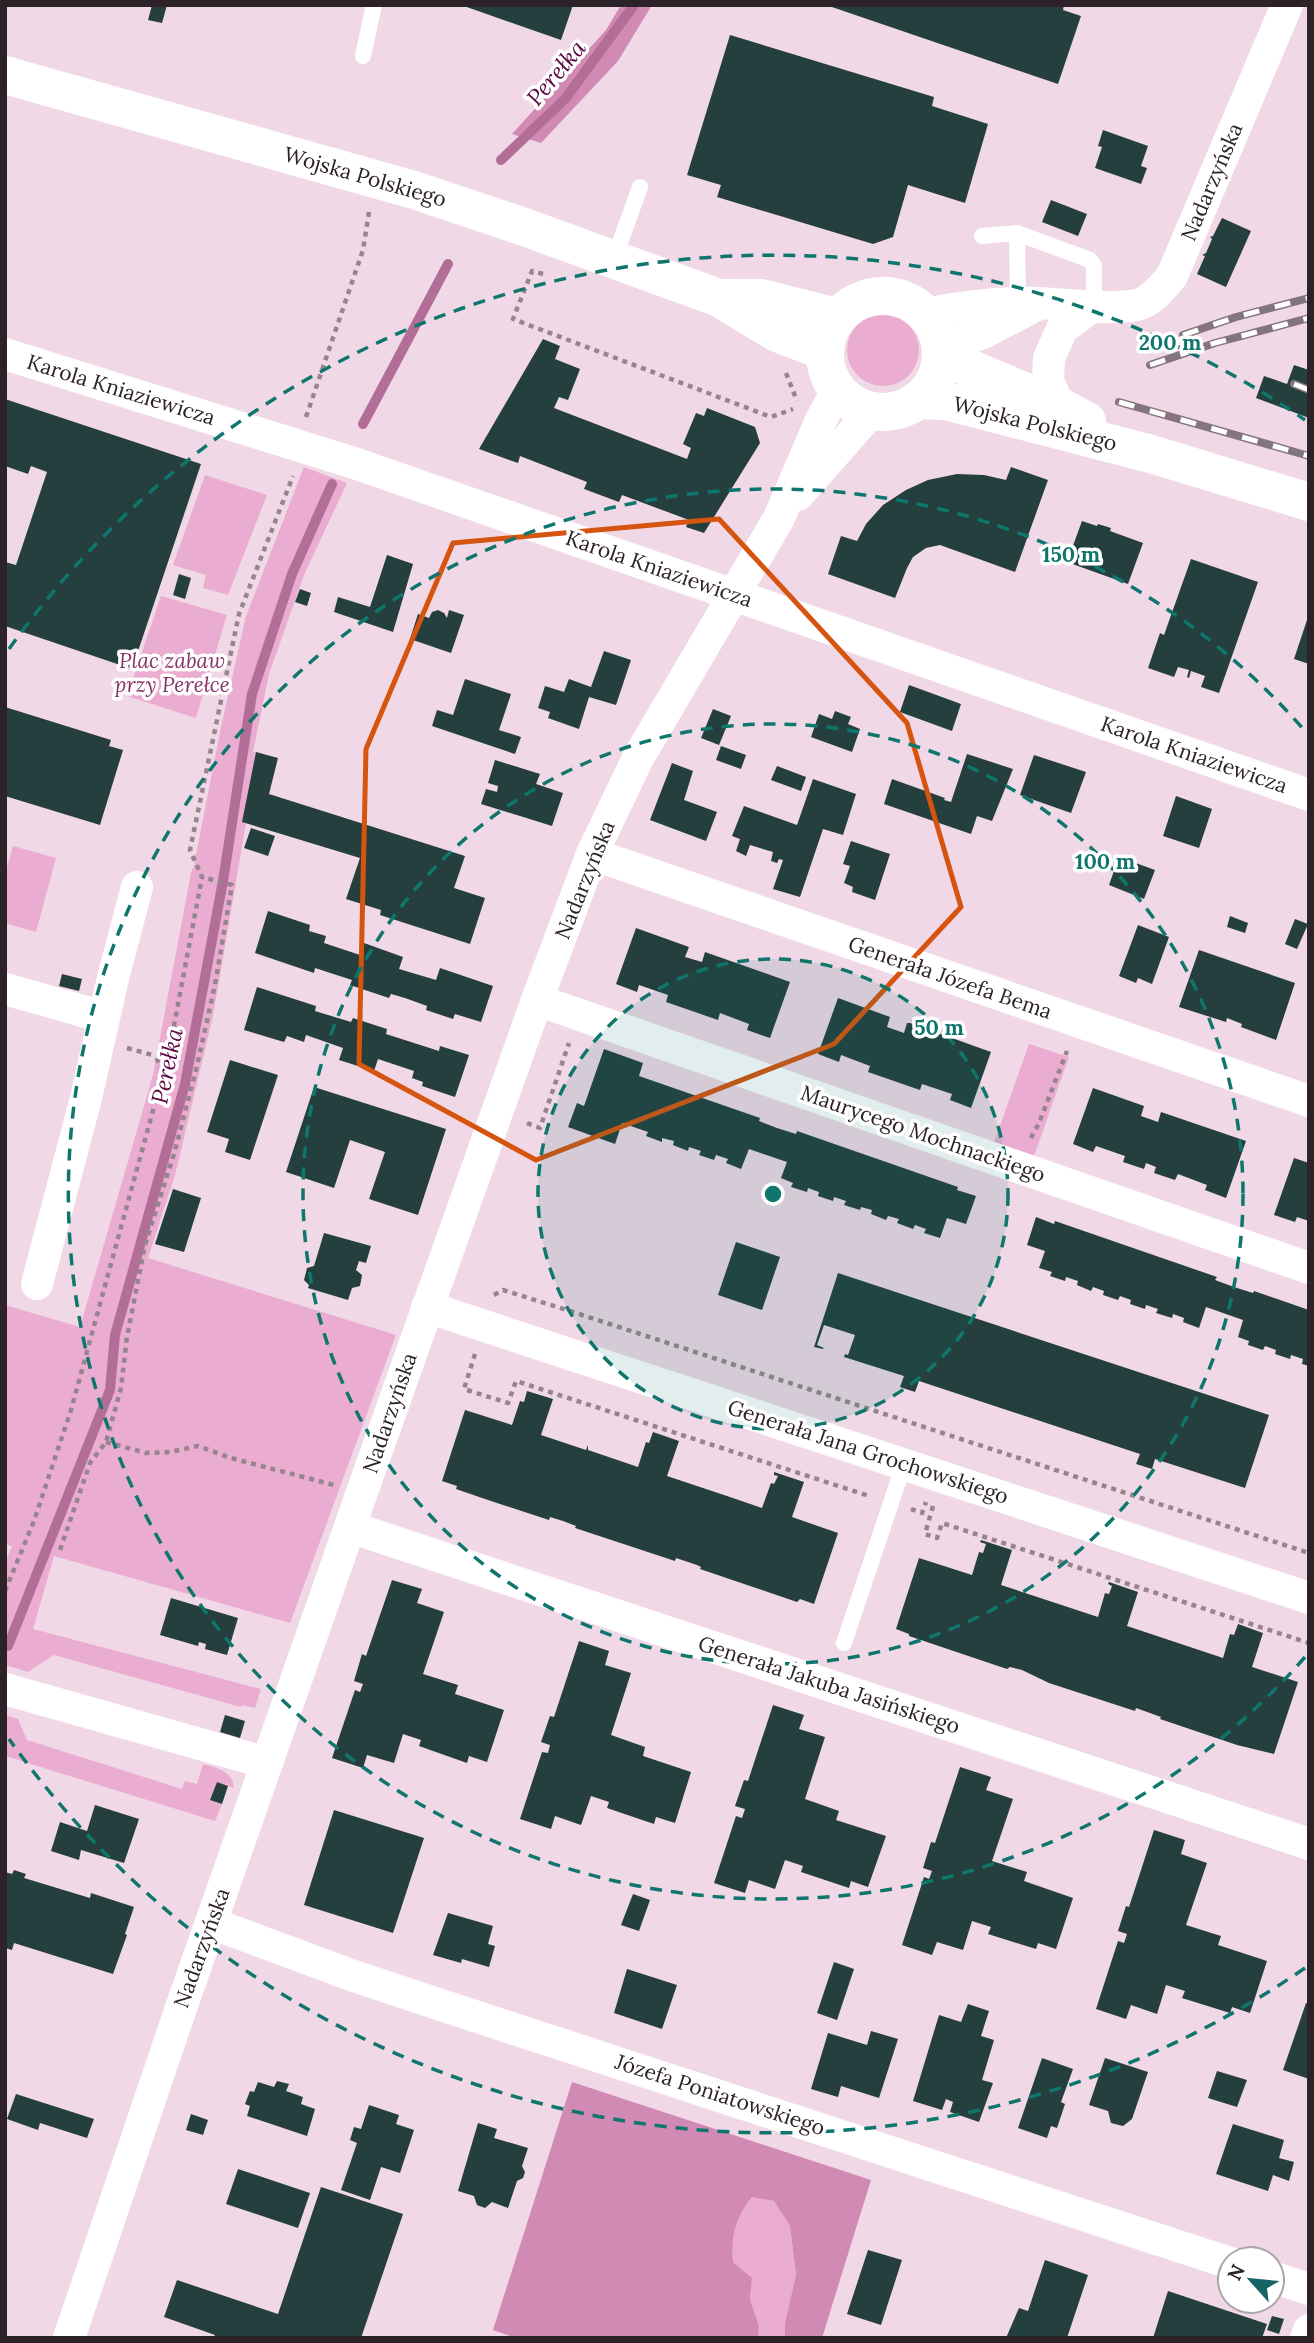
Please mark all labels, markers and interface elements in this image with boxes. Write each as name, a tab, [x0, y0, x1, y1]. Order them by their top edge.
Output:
water label: Perełka	[520, 34, 592, 111]
street label: Nadarzyńska	[1175, 119, 1249, 245]
street label: Wojska Polskiego	[281, 140, 450, 213]
text: 200 m	[1139, 329, 1201, 356]
street label: Karola Kniaziewicza	[24, 348, 219, 431]
street label: Wojska Polskiego	[950, 390, 1120, 457]
street label: Karola Kniaziewicza	[562, 524, 756, 613]
text: 150 m	[1042, 541, 1100, 568]
park label: Plac zabaw przy Perełce	[114, 647, 230, 698]
street label: Karola Kniaziewicza	[1097, 710, 1291, 799]
street label: Nadarzyńska	[548, 816, 621, 943]
text: 100 m	[1075, 848, 1135, 875]
street label: Generała Józefa Bema	[845, 930, 1056, 1025]
text: 50 m	[914, 1014, 964, 1041]
water label: Perełka	[144, 1025, 189, 1107]
street label: Maurycego Mochnackiego	[797, 1079, 1049, 1188]
centre of rings	[761, 1182, 785, 1206]
street label: Nadarzyńska	[356, 1349, 423, 1477]
street label: Generała Jana Grochowskiego	[724, 1393, 1012, 1510]
street label: Generała Jakuba Jasińskiego	[695, 1629, 963, 1740]
street label: Nadarzyńska	[167, 1884, 236, 2011]
street label: Józefa Poniatowskiego	[611, 2048, 828, 2141]
north arrow	[1216, 2245, 1286, 2315]
text: N	[1222, 2260, 1250, 2284]

